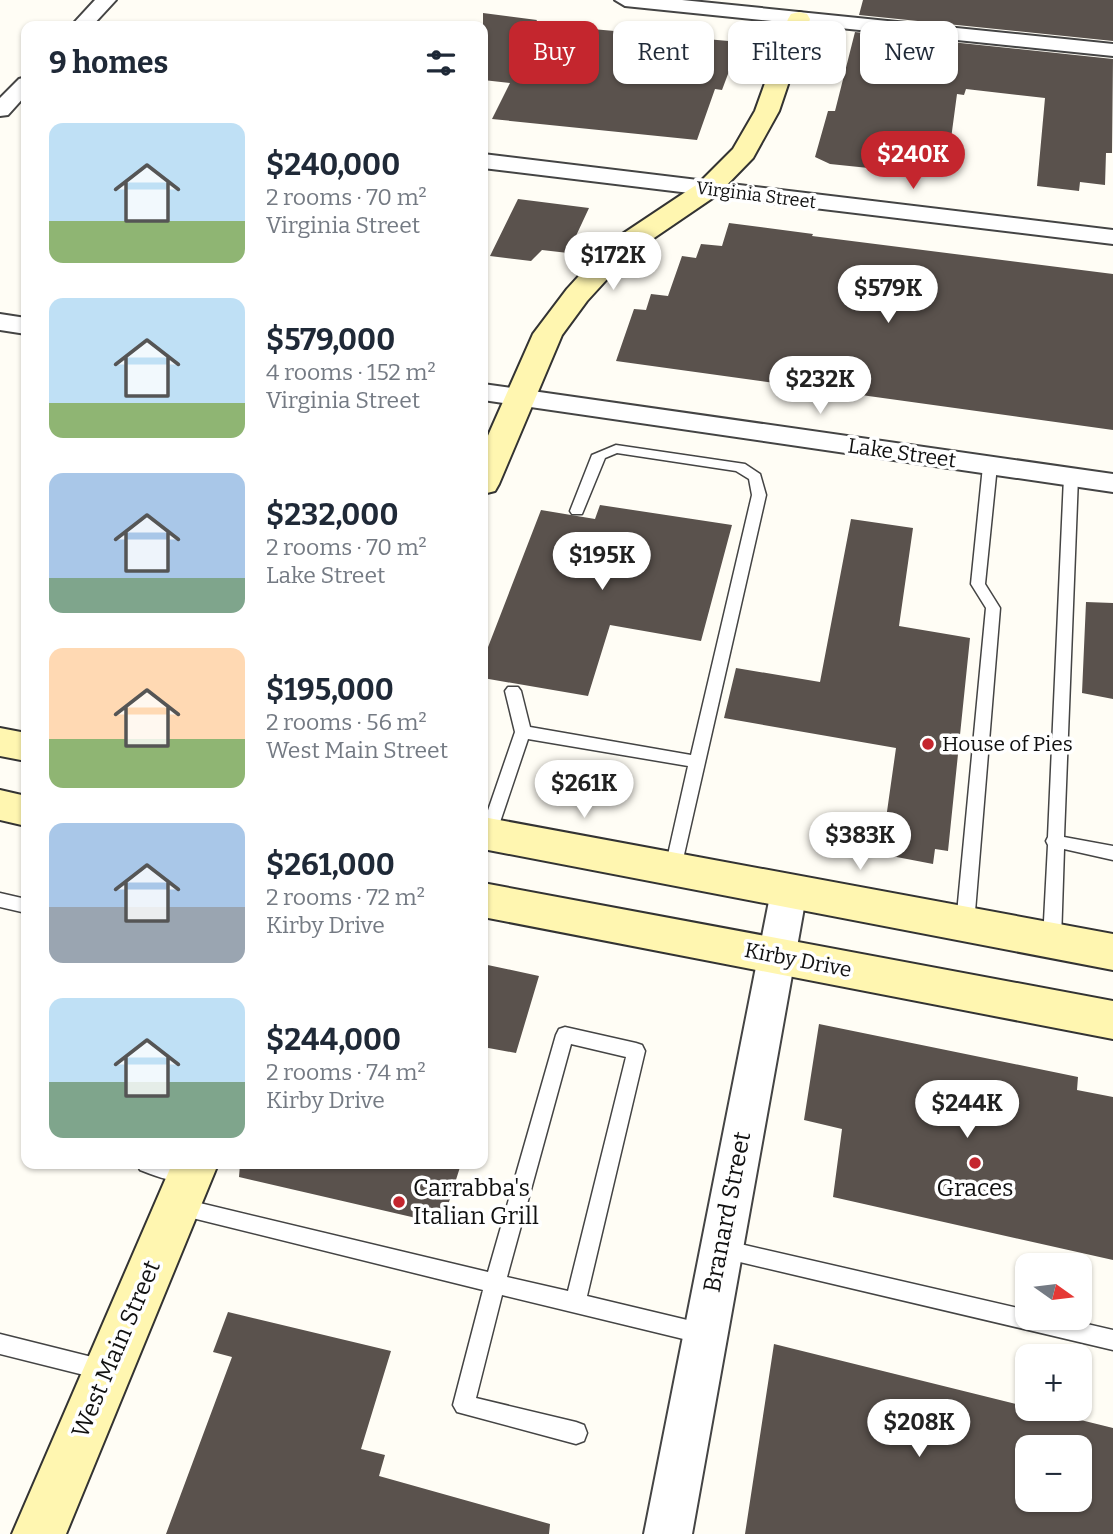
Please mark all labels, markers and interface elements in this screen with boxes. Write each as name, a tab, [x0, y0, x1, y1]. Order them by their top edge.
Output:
chip: Buy	[509, 21, 599, 84]
chip: Rent	[613, 21, 714, 84]
chip: Filters	[728, 21, 846, 84]
chip: New	[860, 21, 958, 84]
icon: filters	[422, 44, 460, 82]
text: 9 homes	[49, 45, 168, 81]
pin: $240K	[864, 132, 962, 191]
text: $240K	[877, 140, 949, 168]
text: $240,000	[266, 147, 400, 183]
icon: home	[105, 151, 189, 235]
street label: Virginia Street	[695, 177, 818, 213]
text: 2 rooms · 70 m²	[266, 183, 427, 211]
text: Virginia Street	[266, 211, 420, 239]
pin: $172K	[564, 232, 662, 292]
text: $172K	[580, 241, 646, 269]
pin: $579K	[839, 266, 937, 325]
text: $579K	[854, 274, 922, 302]
text: $579,000	[266, 322, 395, 358]
icon: home	[105, 326, 189, 410]
pin: $232K	[771, 356, 869, 416]
text: 4 rooms · 152 m²	[266, 358, 436, 386]
text: $232K	[785, 365, 855, 393]
text: Virginia Street	[266, 386, 420, 414]
street label: Lake Street	[846, 433, 958, 474]
text: $232,000	[266, 497, 398, 533]
icon: home	[105, 501, 189, 585]
pin: $195K	[553, 532, 651, 592]
text: 2 rooms · 70 m²	[266, 533, 427, 561]
text: $195K	[569, 541, 635, 569]
text: Lake Street	[266, 561, 385, 589]
text: $195,000	[266, 672, 394, 708]
icon: home	[105, 676, 189, 760]
text: 2 rooms · 56 m²	[266, 708, 427, 736]
place label: House of Pies	[942, 731, 1073, 757]
text: West Main Street	[266, 736, 448, 764]
marker: House of Pies	[920, 736, 936, 752]
pin: $261K	[535, 760, 633, 820]
text: $261K	[551, 769, 617, 797]
pin: $383K	[811, 812, 909, 872]
text: $383K	[825, 821, 895, 849]
text: $261,000	[266, 847, 395, 883]
icon: home	[105, 851, 189, 935]
text: 2 rooms · 72 m²	[266, 883, 425, 911]
text: Kirby Drive	[266, 911, 385, 939]
street label: Kirby Drive	[742, 937, 854, 983]
text: $244,000	[266, 1022, 401, 1058]
icon: home	[105, 1026, 189, 1110]
text: 2 rooms · 74 m²	[266, 1058, 426, 1086]
pin: $244K	[918, 1080, 1016, 1140]
text: Kirby Drive	[266, 1086, 385, 1114]
text: $244K	[931, 1089, 1003, 1117]
street label: Branard Street	[698, 1129, 756, 1295]
marker: Graces	[967, 1155, 983, 1171]
place label: Carrabba's Italian Grill	[413, 1174, 539, 1230]
place label: Graces	[936, 1174, 1014, 1202]
marker: Carrabba's Italian Grill	[391, 1194, 407, 1210]
north arrow	[1015, 1253, 1092, 1330]
map controls	[1015, 1253, 1092, 1512]
street label: West Main Street	[66, 1256, 166, 1442]
button: +	[1015, 1344, 1092, 1421]
pin: $208K	[870, 1400, 968, 1459]
text: $208K	[883, 1408, 955, 1436]
button: −	[1015, 1435, 1092, 1512]

